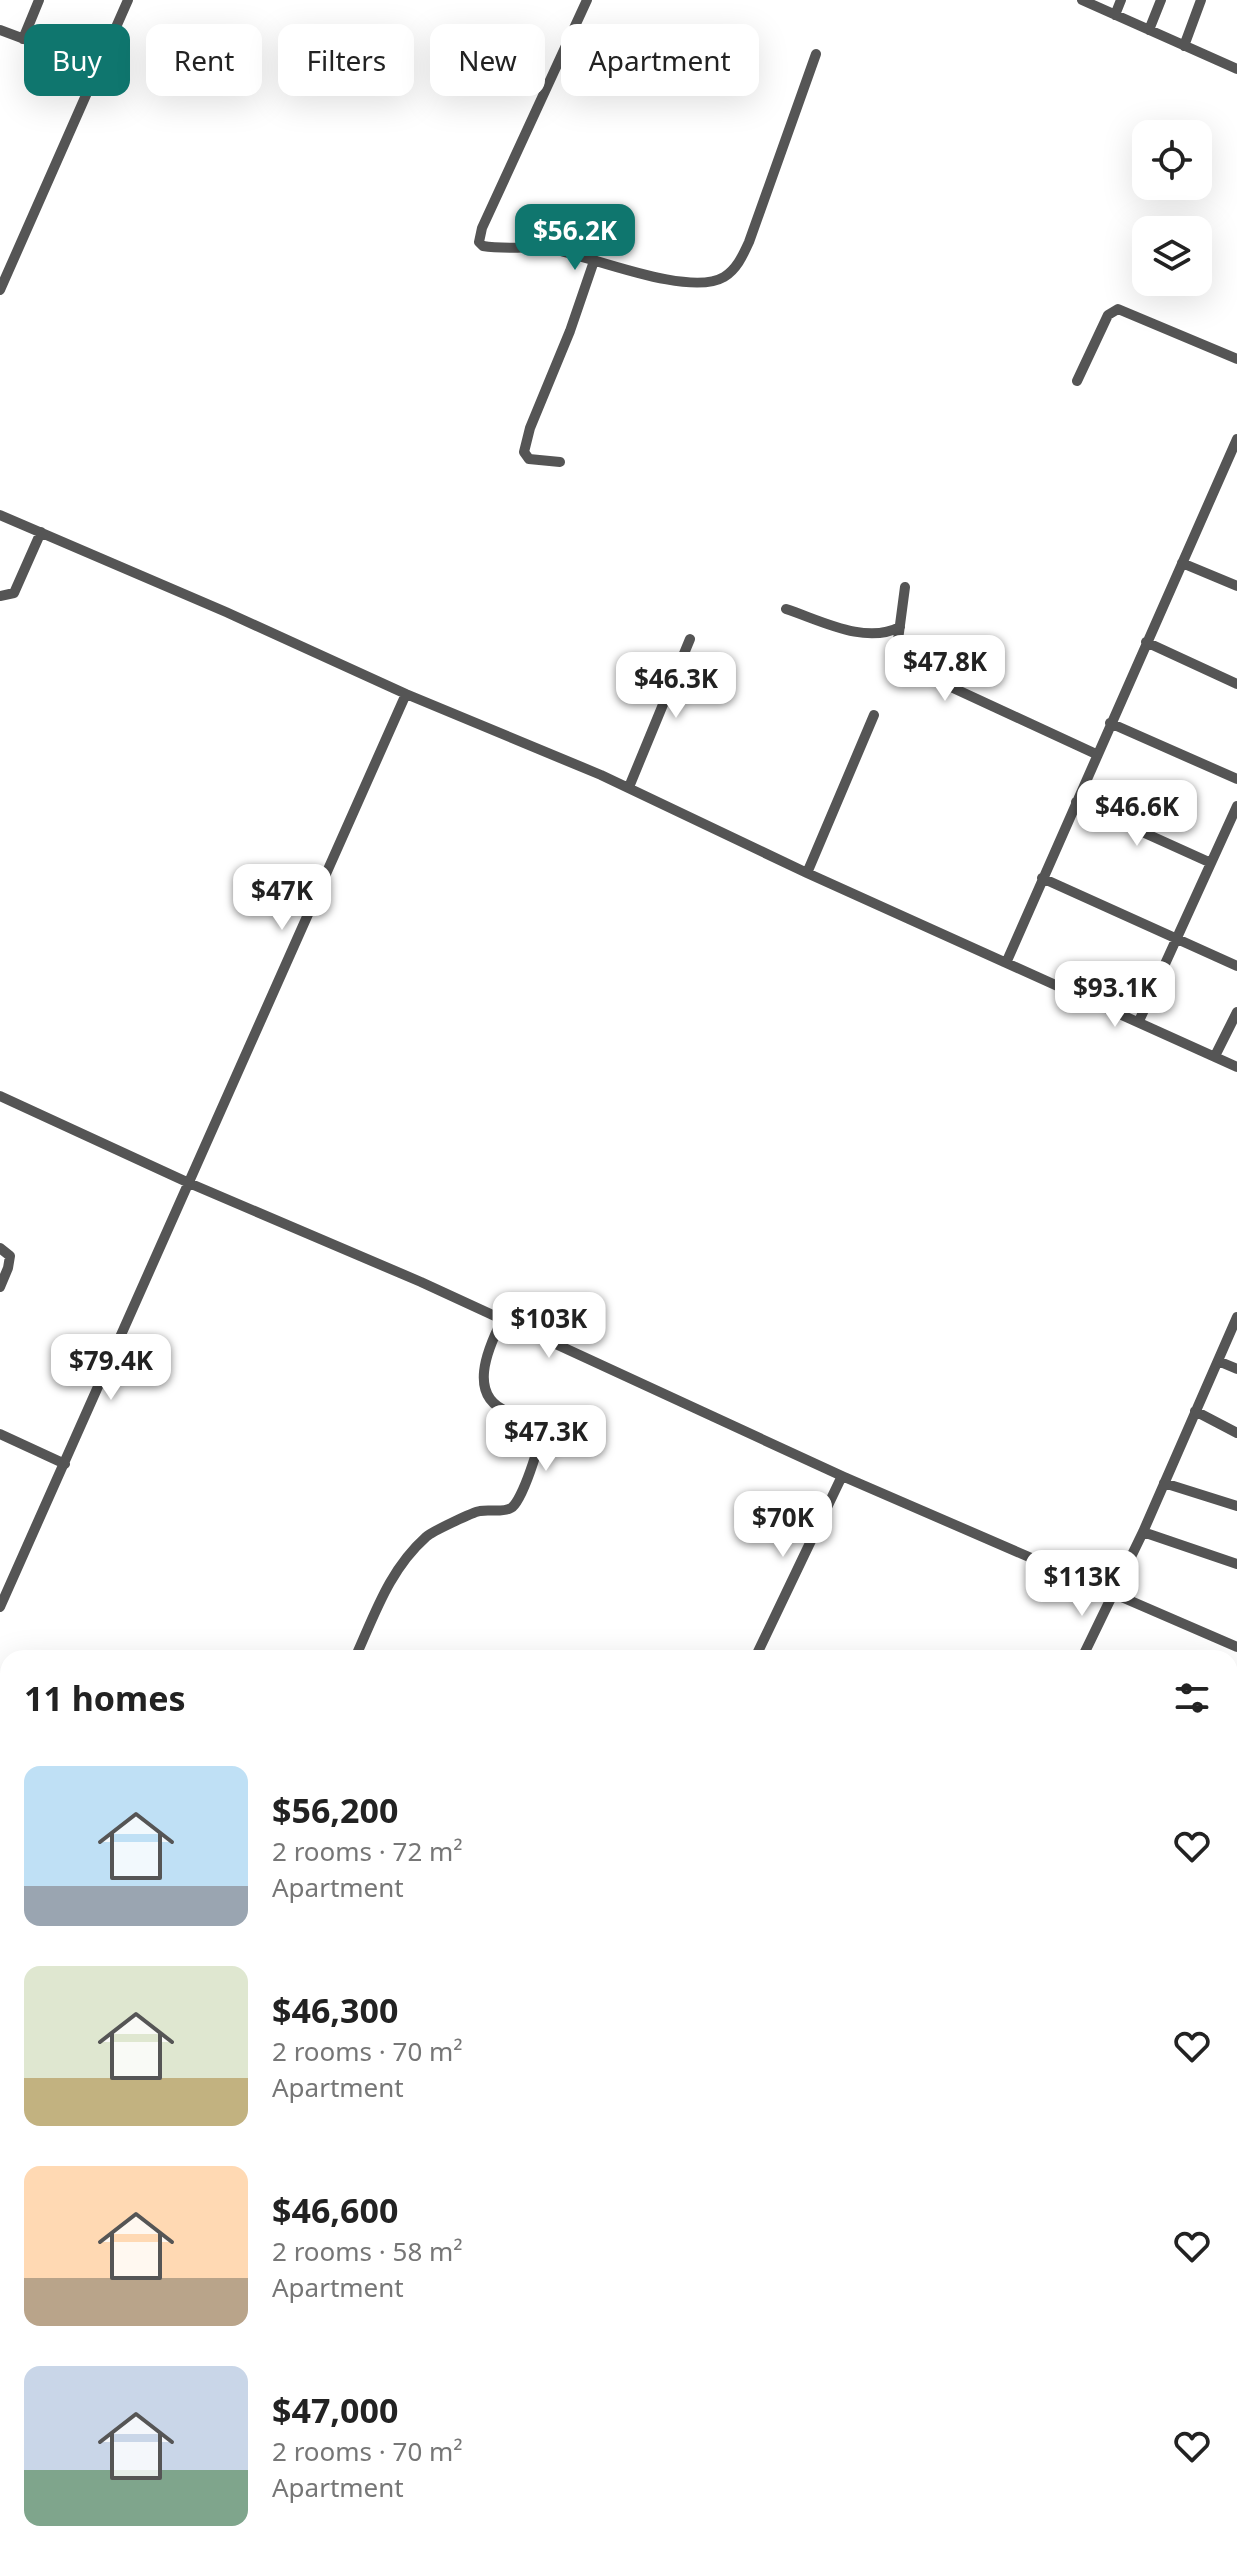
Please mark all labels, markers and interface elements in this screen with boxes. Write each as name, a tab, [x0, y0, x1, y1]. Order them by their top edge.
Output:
chip: Buy	[24, 24, 130, 96]
chip: Rent	[146, 24, 262, 96]
chip: Filters	[278, 24, 414, 96]
chip: New	[430, 24, 545, 96]
chip: Apartment	[561, 24, 759, 96]
map controls	[1132, 120, 1212, 296]
button: locate	[1132, 120, 1212, 200]
pin: $56.2K	[510, 204, 640, 272]
text: $56.2K	[533, 212, 617, 248]
button: layers	[1132, 216, 1212, 296]
pin: $47.8K	[880, 635, 1010, 703]
text: $47.8K	[903, 643, 987, 679]
pin: $46.3K	[611, 652, 741, 720]
text: $46.3K	[634, 660, 718, 696]
pin: $46.6K	[1072, 780, 1202, 848]
text: $46.6K	[1095, 788, 1179, 824]
pin: $47K	[235, 864, 329, 932]
text: $47K	[251, 872, 313, 908]
pin: $93.1K	[1050, 961, 1180, 1029]
text: $93.1K	[1073, 969, 1157, 1005]
pin: $103K	[493, 1292, 605, 1360]
text: $103K	[511, 1300, 587, 1336]
pin: $79.4K	[46, 1334, 176, 1402]
text: $79.4K	[69, 1342, 153, 1378]
pin: $47.3K	[481, 1405, 611, 1473]
text: $47.3K	[504, 1413, 588, 1449]
pin: $70K	[736, 1491, 830, 1559]
text: $70K	[752, 1499, 814, 1535]
pin: $113K	[1026, 1550, 1138, 1618]
text: $113K	[1044, 1558, 1120, 1594]
text: 11 homes	[24, 1675, 186, 1721]
icon: filters	[1170, 1676, 1214, 1720]
text: $56,200	[272, 1787, 398, 1833]
icon: home	[88, 1798, 184, 1894]
icon: heart	[1170, 1824, 1214, 1868]
text: 2 rooms · 72 m²	[272, 1833, 462, 1869]
text: Apartment	[272, 1869, 404, 1905]
text: $46,300	[272, 1987, 398, 2033]
icon: home	[88, 1998, 184, 2094]
icon: heart	[1170, 2024, 1214, 2068]
text: 2 rooms · 70 m²	[272, 2033, 462, 2069]
text: Apartment	[272, 2069, 404, 2105]
text: $46,600	[272, 2187, 398, 2233]
icon: home	[88, 2198, 184, 2294]
icon: heart	[1170, 2224, 1214, 2268]
text: 2 rooms · 58 m²	[272, 2233, 462, 2269]
text: Apartment	[272, 2269, 404, 2305]
text: $47,000	[272, 2387, 398, 2433]
icon: home	[88, 2398, 184, 2494]
icon: heart	[1170, 2424, 1214, 2468]
text: 2 rooms · 70 m²	[272, 2433, 462, 2469]
text: Apartment	[272, 2469, 404, 2505]

